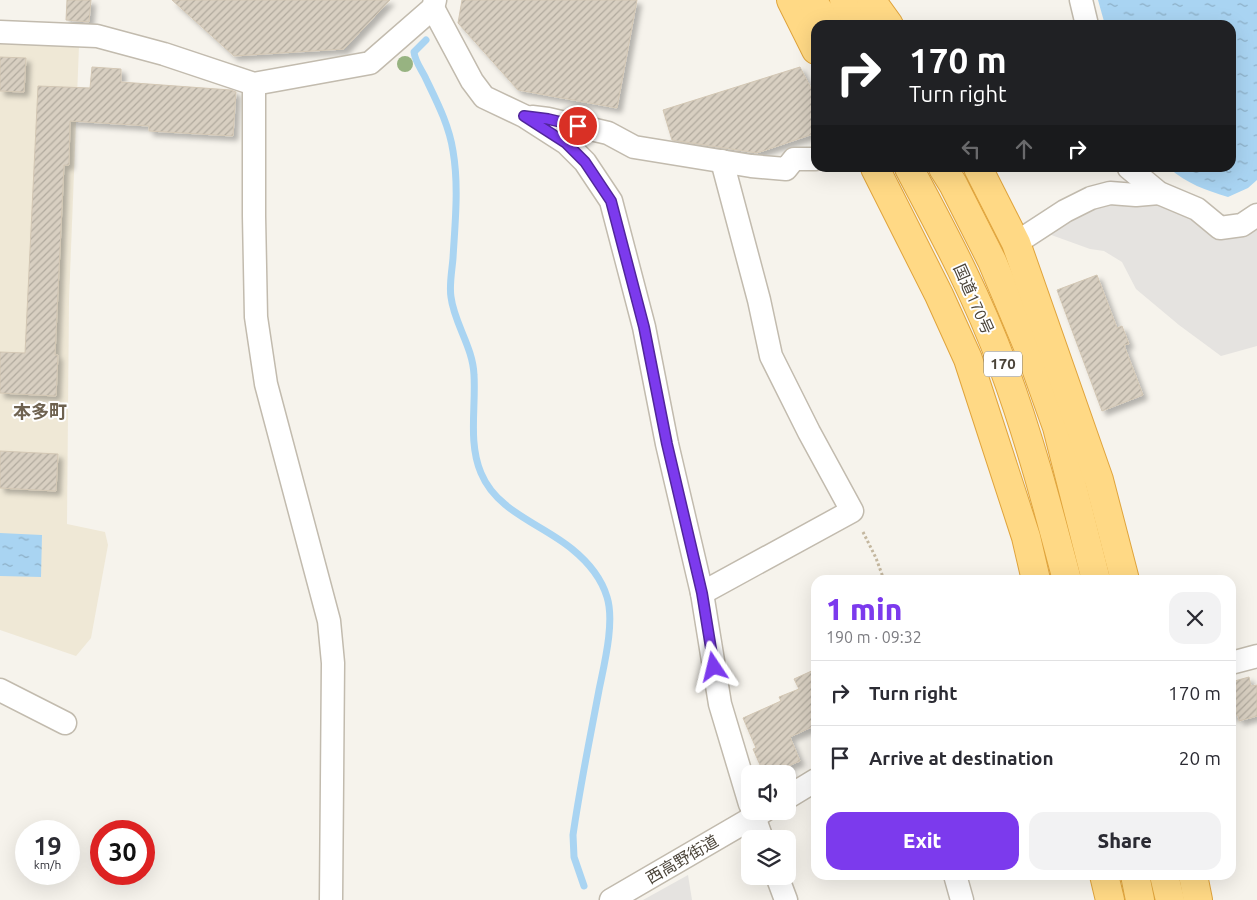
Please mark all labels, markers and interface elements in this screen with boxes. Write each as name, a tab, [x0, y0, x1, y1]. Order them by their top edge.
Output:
icon: right	[826, 40, 891, 105]
text: 170 m	[909, 40, 1007, 80]
text: Turn right	[909, 81, 1007, 106]
pin	[557, 105, 599, 147]
icon: arrive	[564, 112, 592, 140]
icon: left	[957, 135, 985, 163]
icon: ahead	[1010, 135, 1038, 163]
icon: right	[1063, 135, 1091, 163]
street label: 国道170号	[951, 261, 997, 337]
road number: 170	[984, 352, 1022, 376]
district label: 本多町	[13, 401, 67, 421]
text: 1 min	[826, 592, 902, 626]
button: close	[1169, 592, 1221, 644]
text: 190 m · 09:32	[826, 628, 922, 646]
position arrow	[687, 640, 739, 692]
icon: right	[826, 679, 854, 707]
text: Turn right	[869, 682, 957, 704]
text: 170 m	[1168, 682, 1221, 704]
icon: arrive	[826, 744, 854, 772]
text: Arrive at destination	[869, 747, 1054, 769]
text: 20 m	[1179, 747, 1221, 769]
map controls	[741, 765, 796, 885]
button: sound	[741, 765, 796, 820]
button: Exit	[826, 812, 1019, 870]
button: Share	[1029, 812, 1221, 870]
speed limit sign: 30	[90, 820, 155, 885]
button: layers	[741, 830, 796, 885]
street label: 西高野街道	[643, 831, 721, 887]
text: 19	[33, 832, 62, 860]
text: km/h	[34, 858, 61, 871]

